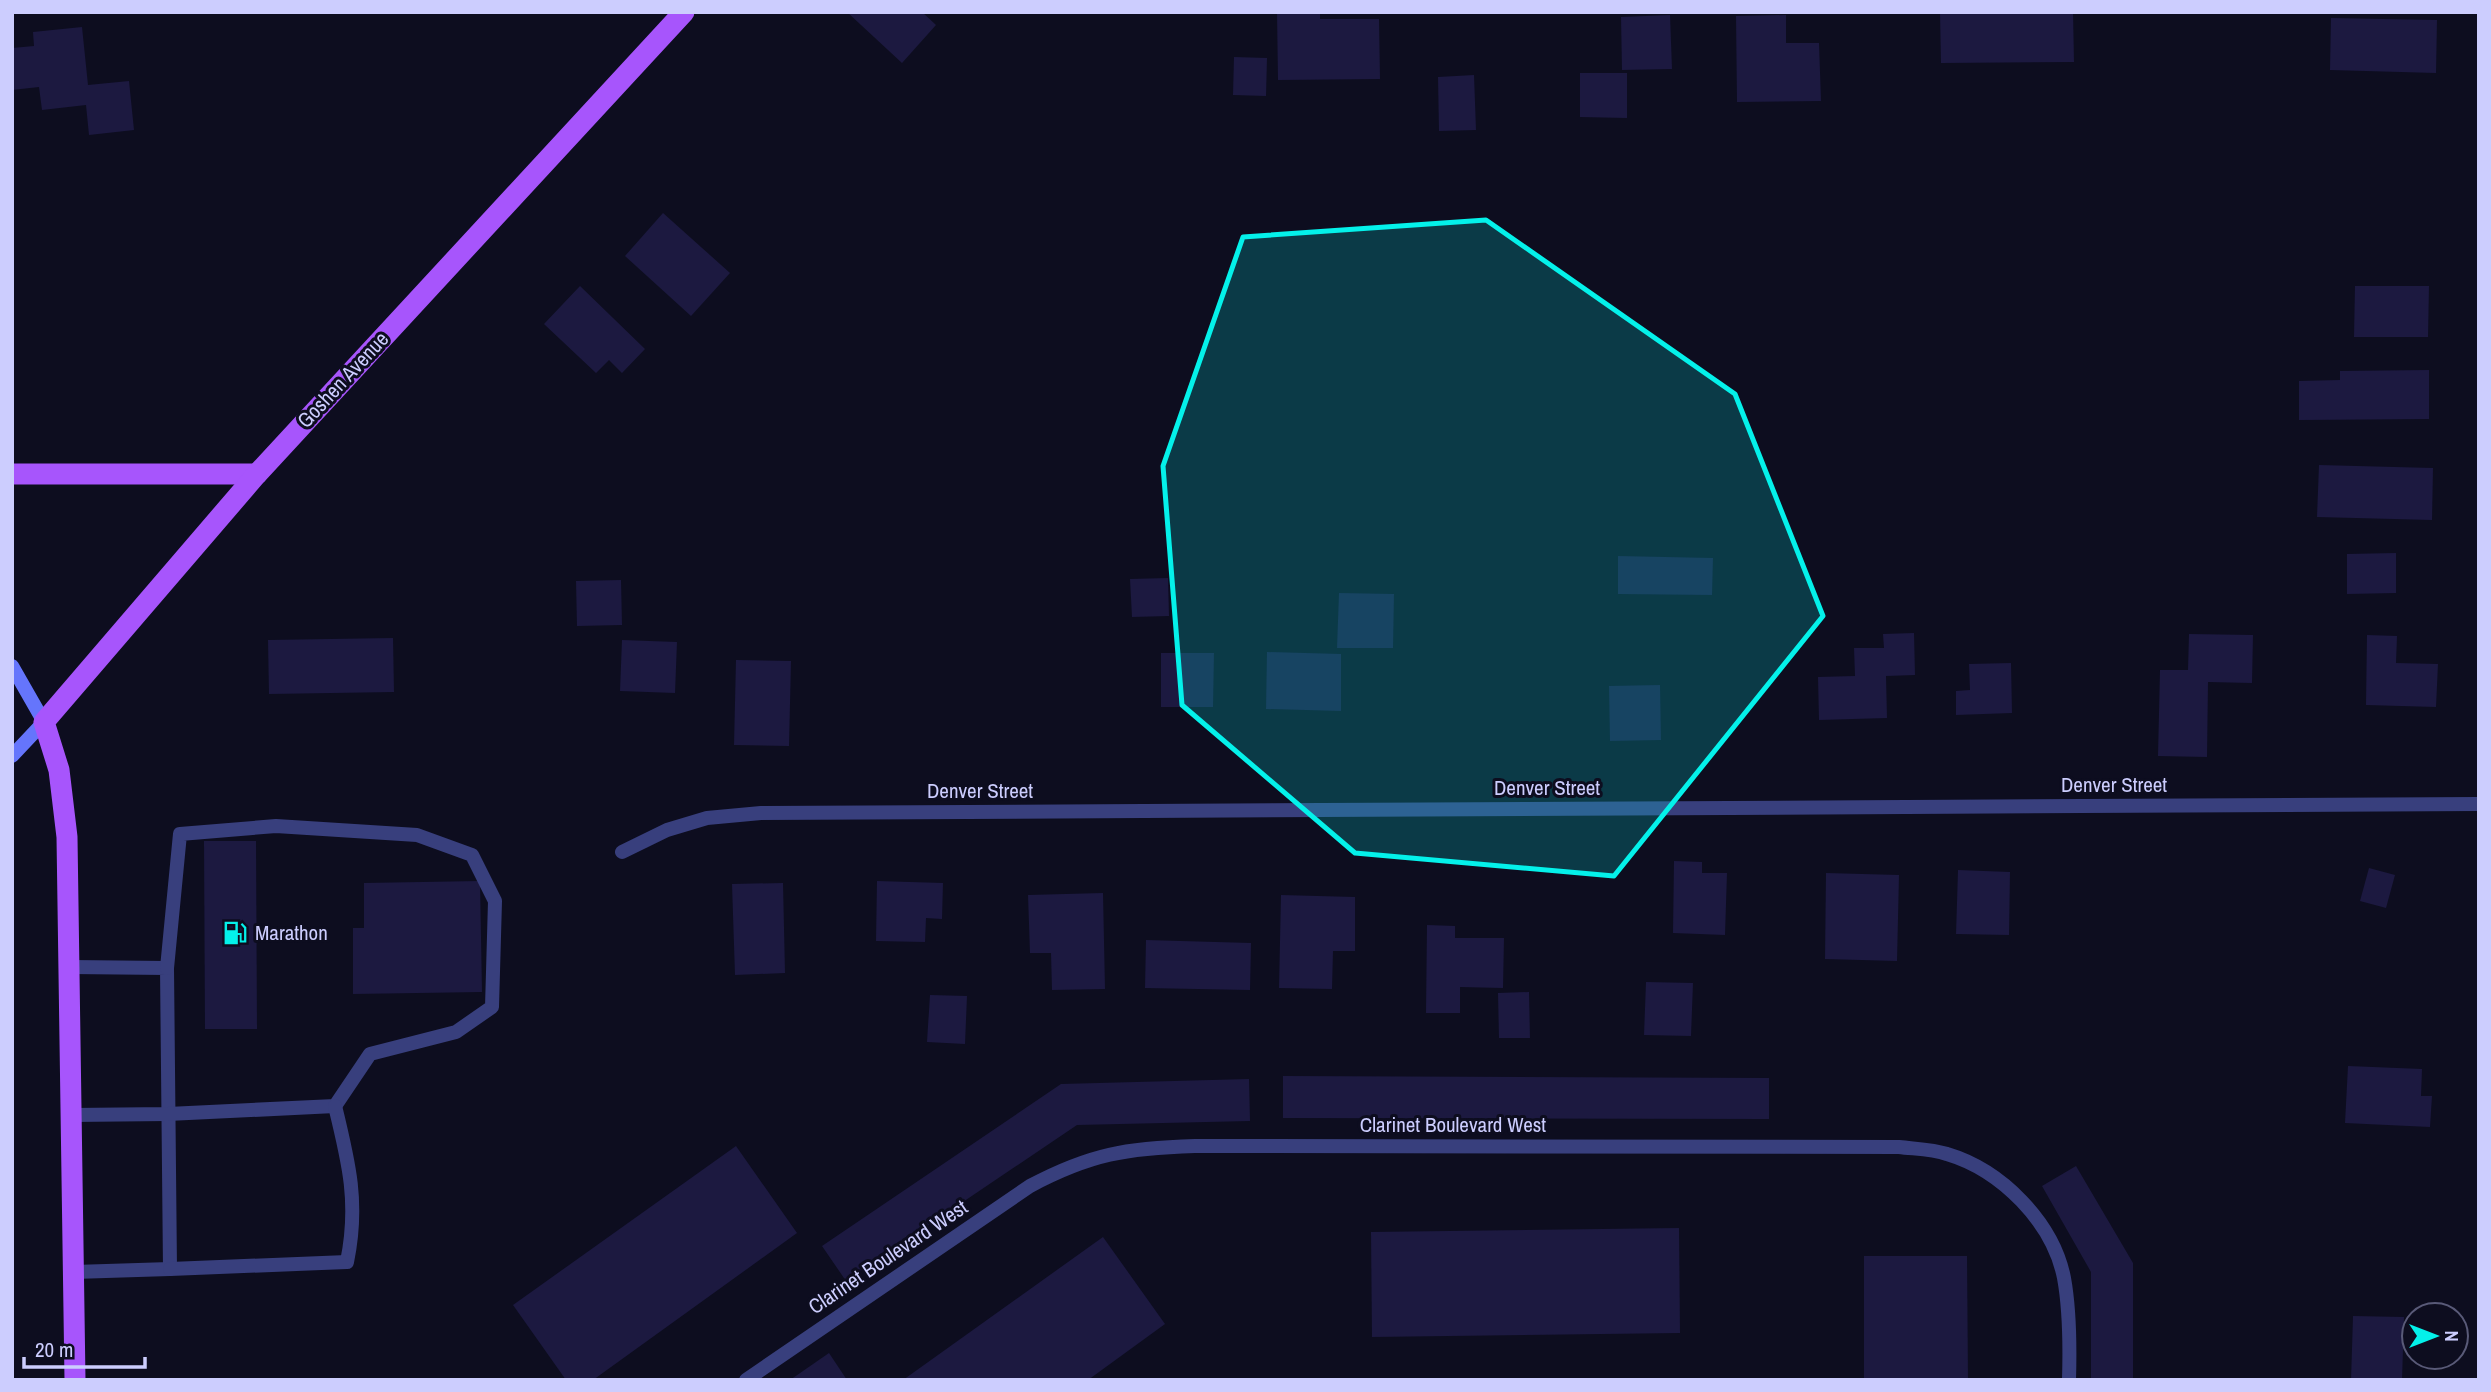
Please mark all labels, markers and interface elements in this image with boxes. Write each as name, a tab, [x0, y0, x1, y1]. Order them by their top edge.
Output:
street label: Goshen Avenue	[290, 325, 395, 434]
street label: Denver Street	[2061, 770, 2167, 799]
street label: Denver Street	[1494, 773, 1600, 802]
street label: Denver Street	[927, 776, 1033, 805]
place label: Marathon	[255, 918, 328, 947]
fuel station icon: Marathon	[221, 919, 249, 947]
street label: Clarinet Boulevard West	[1360, 1110, 1546, 1139]
street label: Clarinet Boulevard West	[802, 1192, 973, 1321]
north arrow	[2400, 1301, 2470, 1371]
scale bar	[24, 1326, 145, 1370]
text: N	[2439, 1330, 2465, 1342]
text: 20 m	[35, 1335, 73, 1364]

